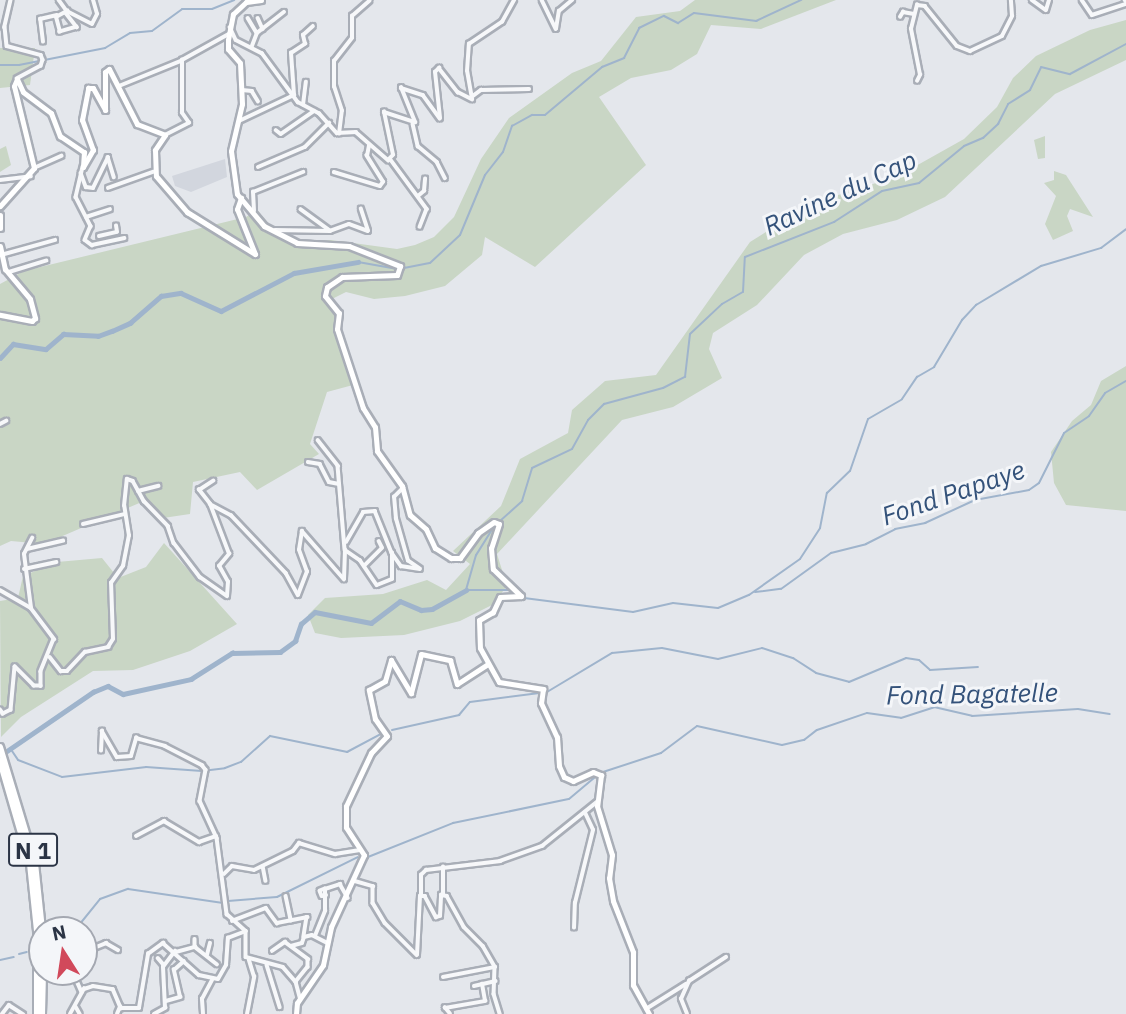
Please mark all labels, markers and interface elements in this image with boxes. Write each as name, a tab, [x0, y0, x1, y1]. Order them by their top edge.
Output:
water label: Ravine du Cap	[759, 144, 921, 242]
water label: Fond Papaye	[877, 454, 1029, 532]
water label: Fond Bagatelle	[886, 677, 1058, 711]
road number: N 1	[7, 830, 59, 870]
north arrow	[28, 916, 98, 986]
text: N	[50, 919, 68, 946]

